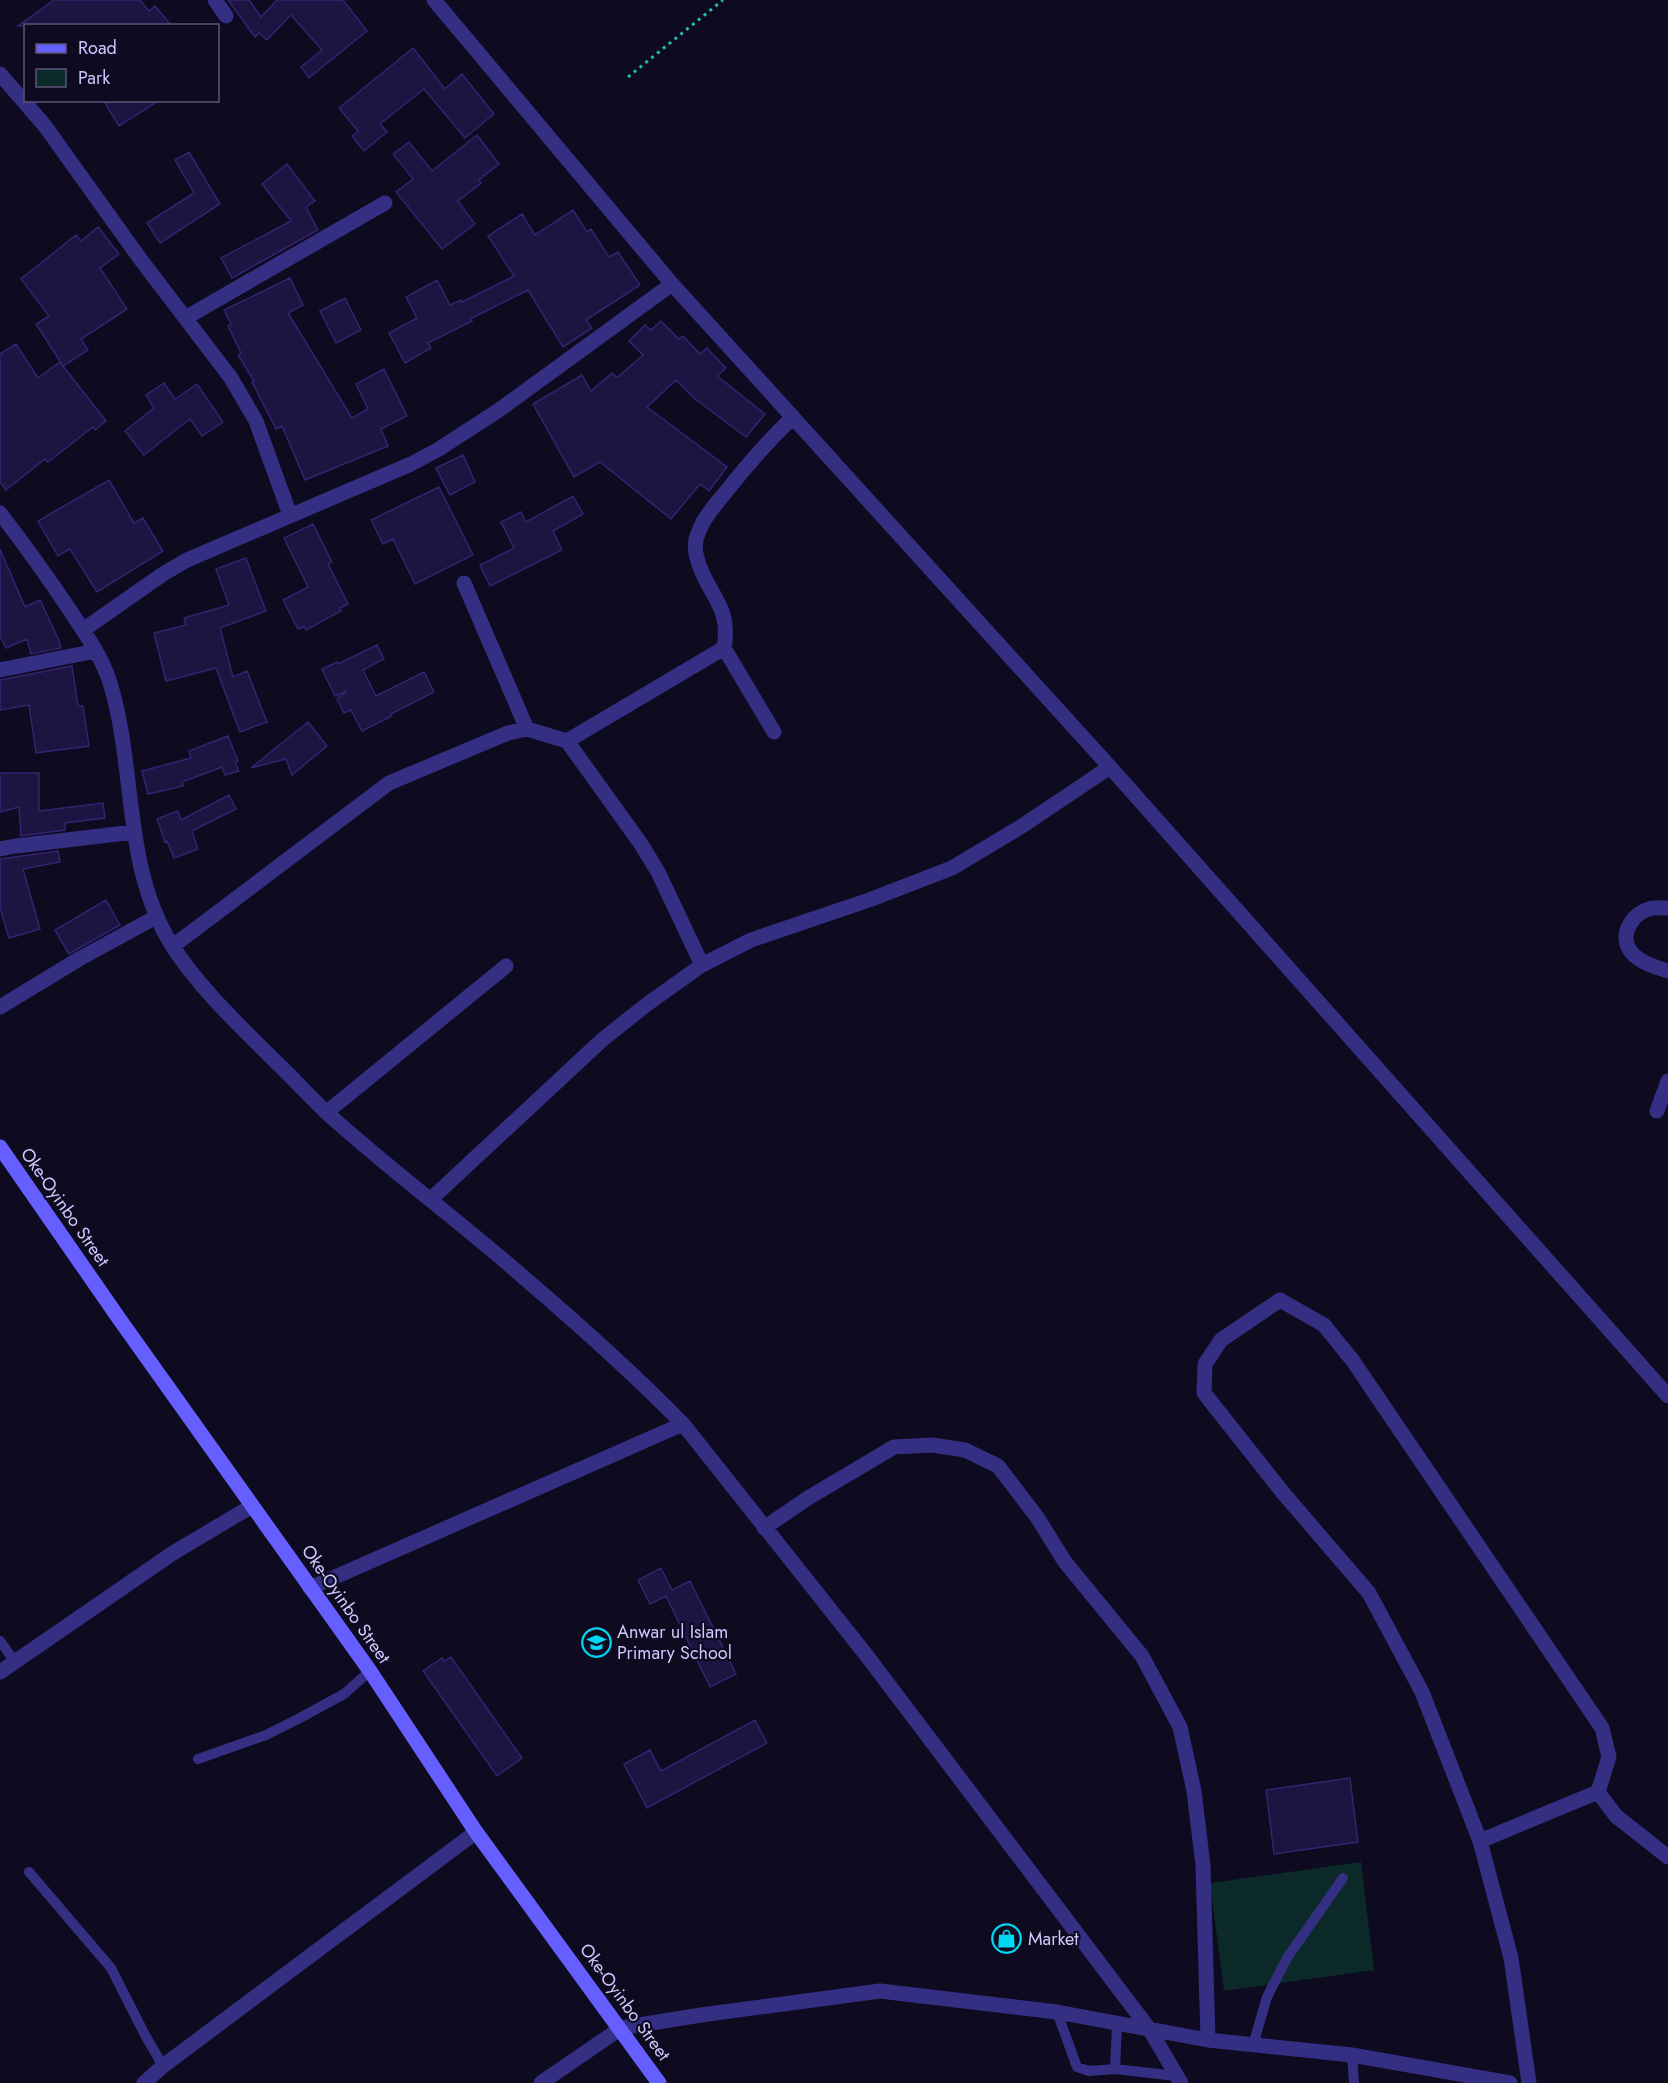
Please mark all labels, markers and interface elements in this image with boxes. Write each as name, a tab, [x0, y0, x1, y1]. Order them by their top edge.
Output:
legend	[24, 24, 219, 102]
text: Road	[78, 35, 117, 61]
text: Park	[78, 65, 110, 91]
street label: Oke-Oyinbo Street	[14, 1142, 116, 1272]
street label: Oke-Oyinbo Street	[295, 1539, 397, 1669]
place label: Anwar ul Islam Primary School	[617, 1619, 732, 1666]
school or university icon: Anwar ul Islam Primary School	[580, 1626, 612, 1658]
shop icon: Market	[991, 1923, 1023, 1955]
place label: Market	[1028, 1926, 1079, 1952]
street label: Oke-Oyinbo Street	[573, 1938, 677, 2067]

